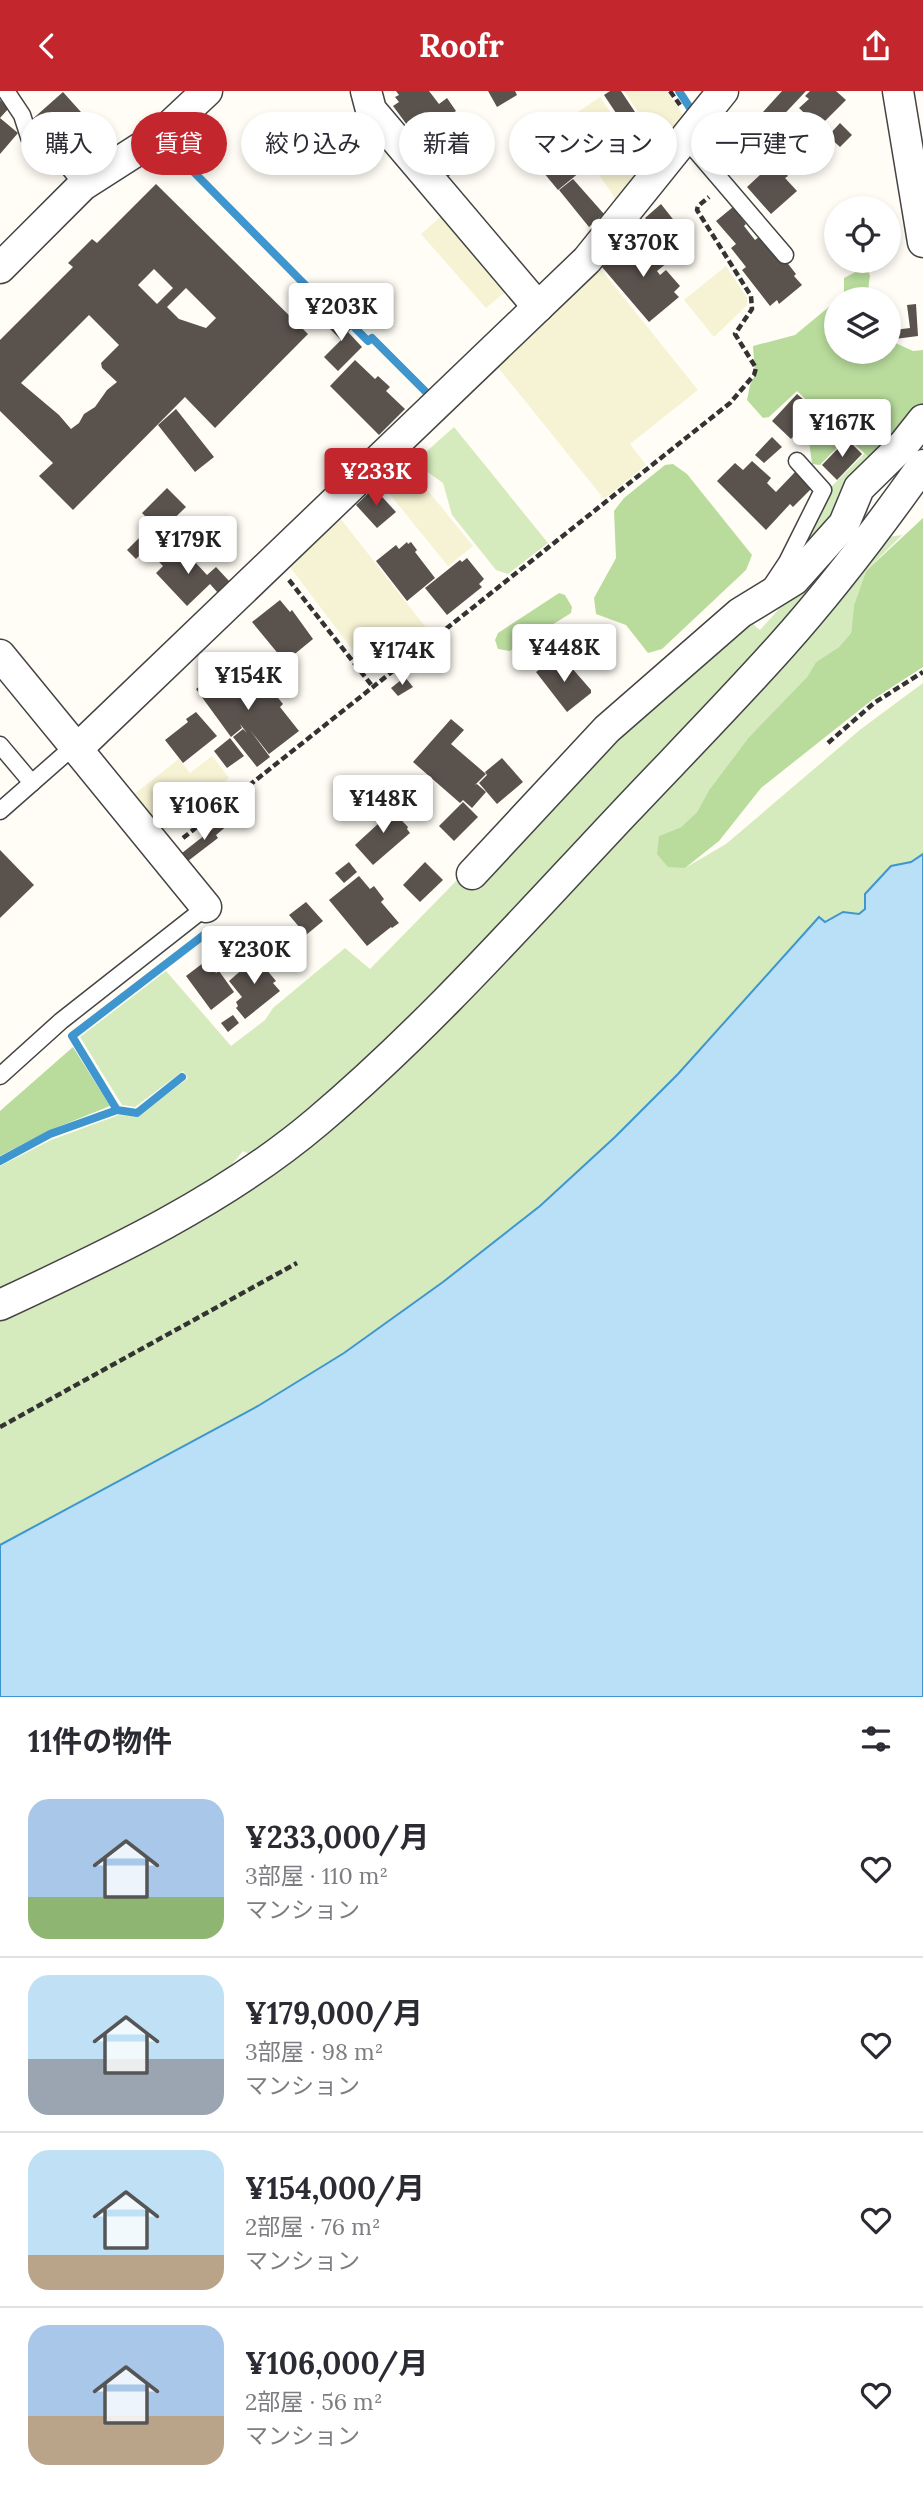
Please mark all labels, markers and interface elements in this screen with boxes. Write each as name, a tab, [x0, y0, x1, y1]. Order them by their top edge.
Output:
text: Roofr	[419, 25, 504, 66]
icon: back	[28, 27, 66, 65]
icon: share	[857, 27, 895, 65]
chip: 購入	[21, 112, 117, 175]
chip: 賃貸	[131, 112, 227, 175]
chip: 絞り込み	[241, 112, 385, 175]
chip: 新着	[399, 112, 495, 175]
chip: マンション	[509, 112, 677, 175]
chip: 一戸建て	[691, 112, 835, 175]
map controls	[824, 196, 901, 364]
button: locate	[824, 196, 901, 273]
pin: ¥370K	[594, 219, 692, 279]
text: ¥370K	[607, 227, 679, 256]
pin: ¥203K	[292, 283, 390, 343]
button: layers	[824, 287, 901, 364]
text: ¥203K	[305, 291, 377, 320]
pin: ¥167K	[793, 399, 891, 459]
text: ¥167K	[809, 407, 875, 436]
pin: ¥233K	[327, 449, 425, 508]
text: ¥233K	[340, 456, 412, 485]
pin: ¥179K	[139, 517, 237, 576]
text: ¥179K	[155, 524, 221, 553]
pin: ¥448K	[515, 625, 613, 684]
pin: ¥174K	[353, 627, 451, 687]
text: ¥448K	[528, 632, 600, 661]
text: ¥174K	[369, 635, 435, 664]
pin: ¥154K	[199, 653, 297, 712]
text: ¥154K	[214, 660, 282, 689]
pin: ¥148K	[334, 775, 432, 835]
pin: ¥106K	[155, 783, 253, 842]
text: ¥148K	[349, 783, 417, 812]
text: ¥106K	[169, 790, 239, 819]
pin: ¥230K	[205, 927, 303, 986]
text: ¥230K	[218, 934, 290, 963]
icon: filters	[857, 1720, 895, 1758]
text: 11件の物件	[28, 1722, 172, 1760]
text: ¥233,000/月	[245, 1818, 430, 1856]
icon: home	[84, 1827, 168, 1911]
icon: heart	[857, 1850, 895, 1888]
text: 3部屋 · 110 m²	[245, 1861, 388, 1890]
text: マンション	[245, 1895, 360, 1924]
text: ¥179,000/月	[245, 1994, 423, 2032]
icon: home	[84, 2003, 168, 2087]
icon: heart	[857, 2026, 895, 2064]
text: 3部屋 · 98 m²	[245, 2037, 383, 2066]
text: マンション	[245, 2071, 360, 2100]
text: ¥154,000/月	[245, 2169, 425, 2207]
icon: home	[84, 2178, 168, 2262]
icon: heart	[857, 2201, 895, 2239]
text: 2部屋 · 76 m²	[245, 2212, 381, 2241]
text: マンション	[245, 2246, 360, 2275]
text: ¥106,000/月	[245, 2344, 429, 2382]
icon: home	[84, 2353, 168, 2437]
icon: heart	[857, 2376, 895, 2414]
text: 2部屋 · 56 m²	[245, 2387, 383, 2416]
text: マンション	[245, 2421, 360, 2450]

